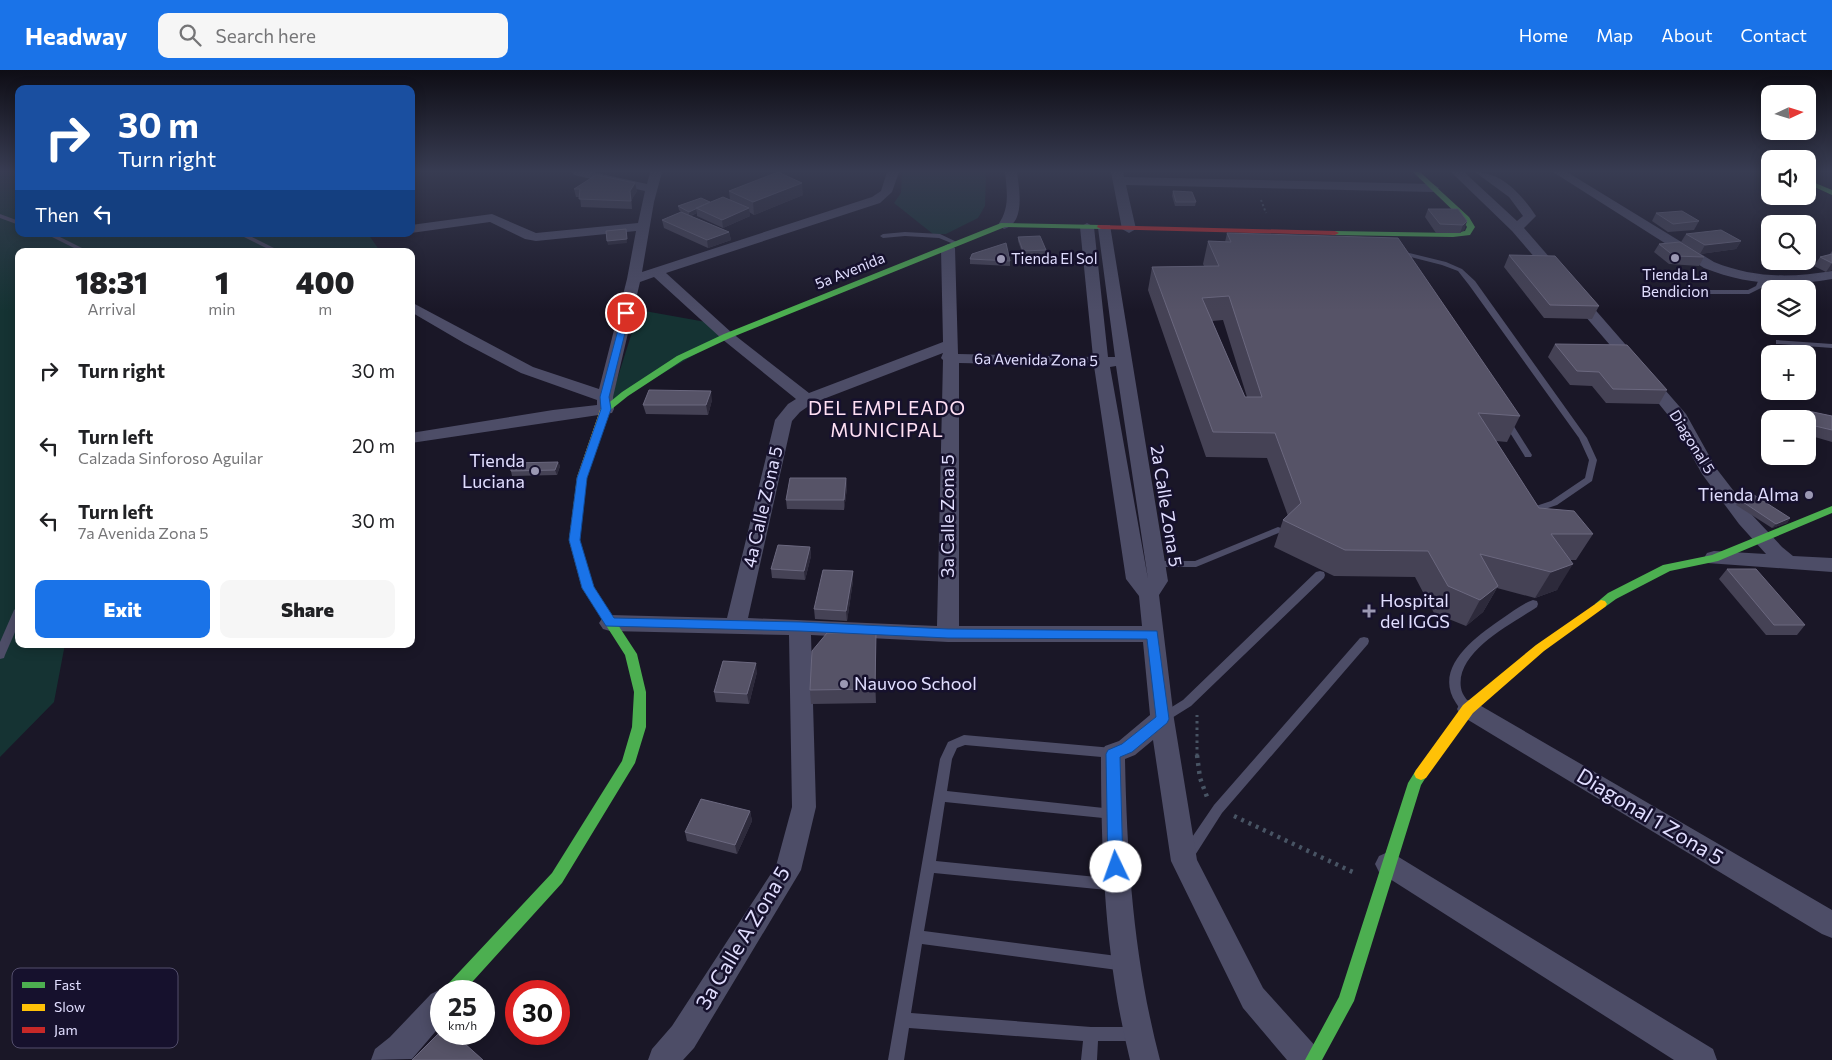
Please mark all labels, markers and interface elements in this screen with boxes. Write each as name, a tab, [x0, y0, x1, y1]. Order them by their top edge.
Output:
search box	[158, 13, 508, 58]
text: Headway	[25, 21, 128, 50]
icon: search	[176, 21, 204, 49]
text: Search here	[216, 24, 316, 47]
text: Home	[1519, 24, 1568, 46]
text: Map	[1596, 24, 1633, 46]
text: About	[1661, 24, 1713, 46]
text: Contact	[1741, 24, 1807, 46]
north arrow	[1761, 85, 1816, 140]
map controls	[1761, 85, 1816, 465]
text: 30 m	[118, 102, 199, 145]
icon: right	[35, 105, 100, 170]
text: Turn right	[118, 145, 216, 172]
button: sound	[1761, 150, 1816, 205]
icon: left	[89, 200, 117, 228]
text: Then	[35, 203, 79, 226]
button: search	[1761, 215, 1816, 270]
street label: 5a Avenida	[812, 248, 887, 292]
place label: Tienda El Sol	[1011, 249, 1098, 267]
marker: Tienda La Bendicion	[1669, 252, 1681, 264]
marker: Tienda El Sol	[995, 253, 1007, 265]
text: 18:31	[75, 263, 148, 300]
text: 1	[215, 263, 229, 300]
text: 400	[296, 263, 355, 300]
place label: Tienda La Bendicion	[1641, 265, 1709, 300]
button: layers	[1761, 280, 1816, 335]
pin	[605, 292, 647, 334]
text: Arrival	[87, 299, 136, 318]
text: min	[208, 299, 236, 318]
text: m	[318, 299, 332, 318]
icon: arrive	[612, 299, 640, 327]
button: +	[1761, 345, 1816, 400]
street label: 6a Avenida Zona 5	[974, 349, 1098, 369]
icon: right	[35, 357, 63, 385]
text: Turn right	[78, 359, 165, 382]
text: 30 m	[352, 359, 395, 382]
district label: DEL EMPLEADO MUNICIPAL	[808, 396, 966, 441]
street label: Diagonal 5	[1666, 406, 1719, 477]
button: −	[1761, 410, 1816, 465]
text: Turn left	[78, 425, 153, 448]
icon: left	[35, 432, 63, 460]
text: 20 m	[352, 434, 395, 457]
street label: 2a Calle Zona 5	[1146, 443, 1187, 568]
street label: 4a Calle Zona 5	[737, 444, 787, 570]
text: Calzada Sinforoso Aguilar	[78, 448, 263, 467]
place label: Tienda Luciana	[462, 449, 525, 492]
street label: 3a Calle Zona 5	[936, 454, 958, 578]
marker: Tienda Luciana	[529, 465, 541, 477]
place label: Tienda Alma	[1698, 483, 1799, 505]
marker: Tienda Alma	[1803, 489, 1815, 501]
text: Turn left	[78, 500, 153, 523]
icon: left	[35, 507, 63, 535]
text: 30 m	[352, 509, 395, 532]
text: 7a Avenida Zona 5	[78, 523, 208, 542]
button: Exit	[35, 580, 210, 638]
button: Share	[220, 580, 395, 638]
place label: Hospital del IGGS	[1380, 589, 1450, 632]
marker: Hospital del IGGS	[1362, 604, 1376, 618]
place label: Nauvoo School	[854, 672, 977, 694]
marker: Nauvoo School	[838, 678, 850, 690]
street label: Diagonal 1 Zona 5	[1573, 762, 1729, 869]
position arrow	[1089, 840, 1141, 892]
street label: 3a Calle A Zona 5	[689, 861, 794, 1013]
legend	[12, 968, 178, 1048]
text: Fast	[54, 976, 81, 993]
speed limit sign: 30	[505, 980, 570, 1045]
text: 25	[448, 991, 477, 1021]
text: Slow	[54, 998, 85, 1015]
text: km/h	[448, 1018, 477, 1032]
text: Jam	[54, 1021, 78, 1038]

